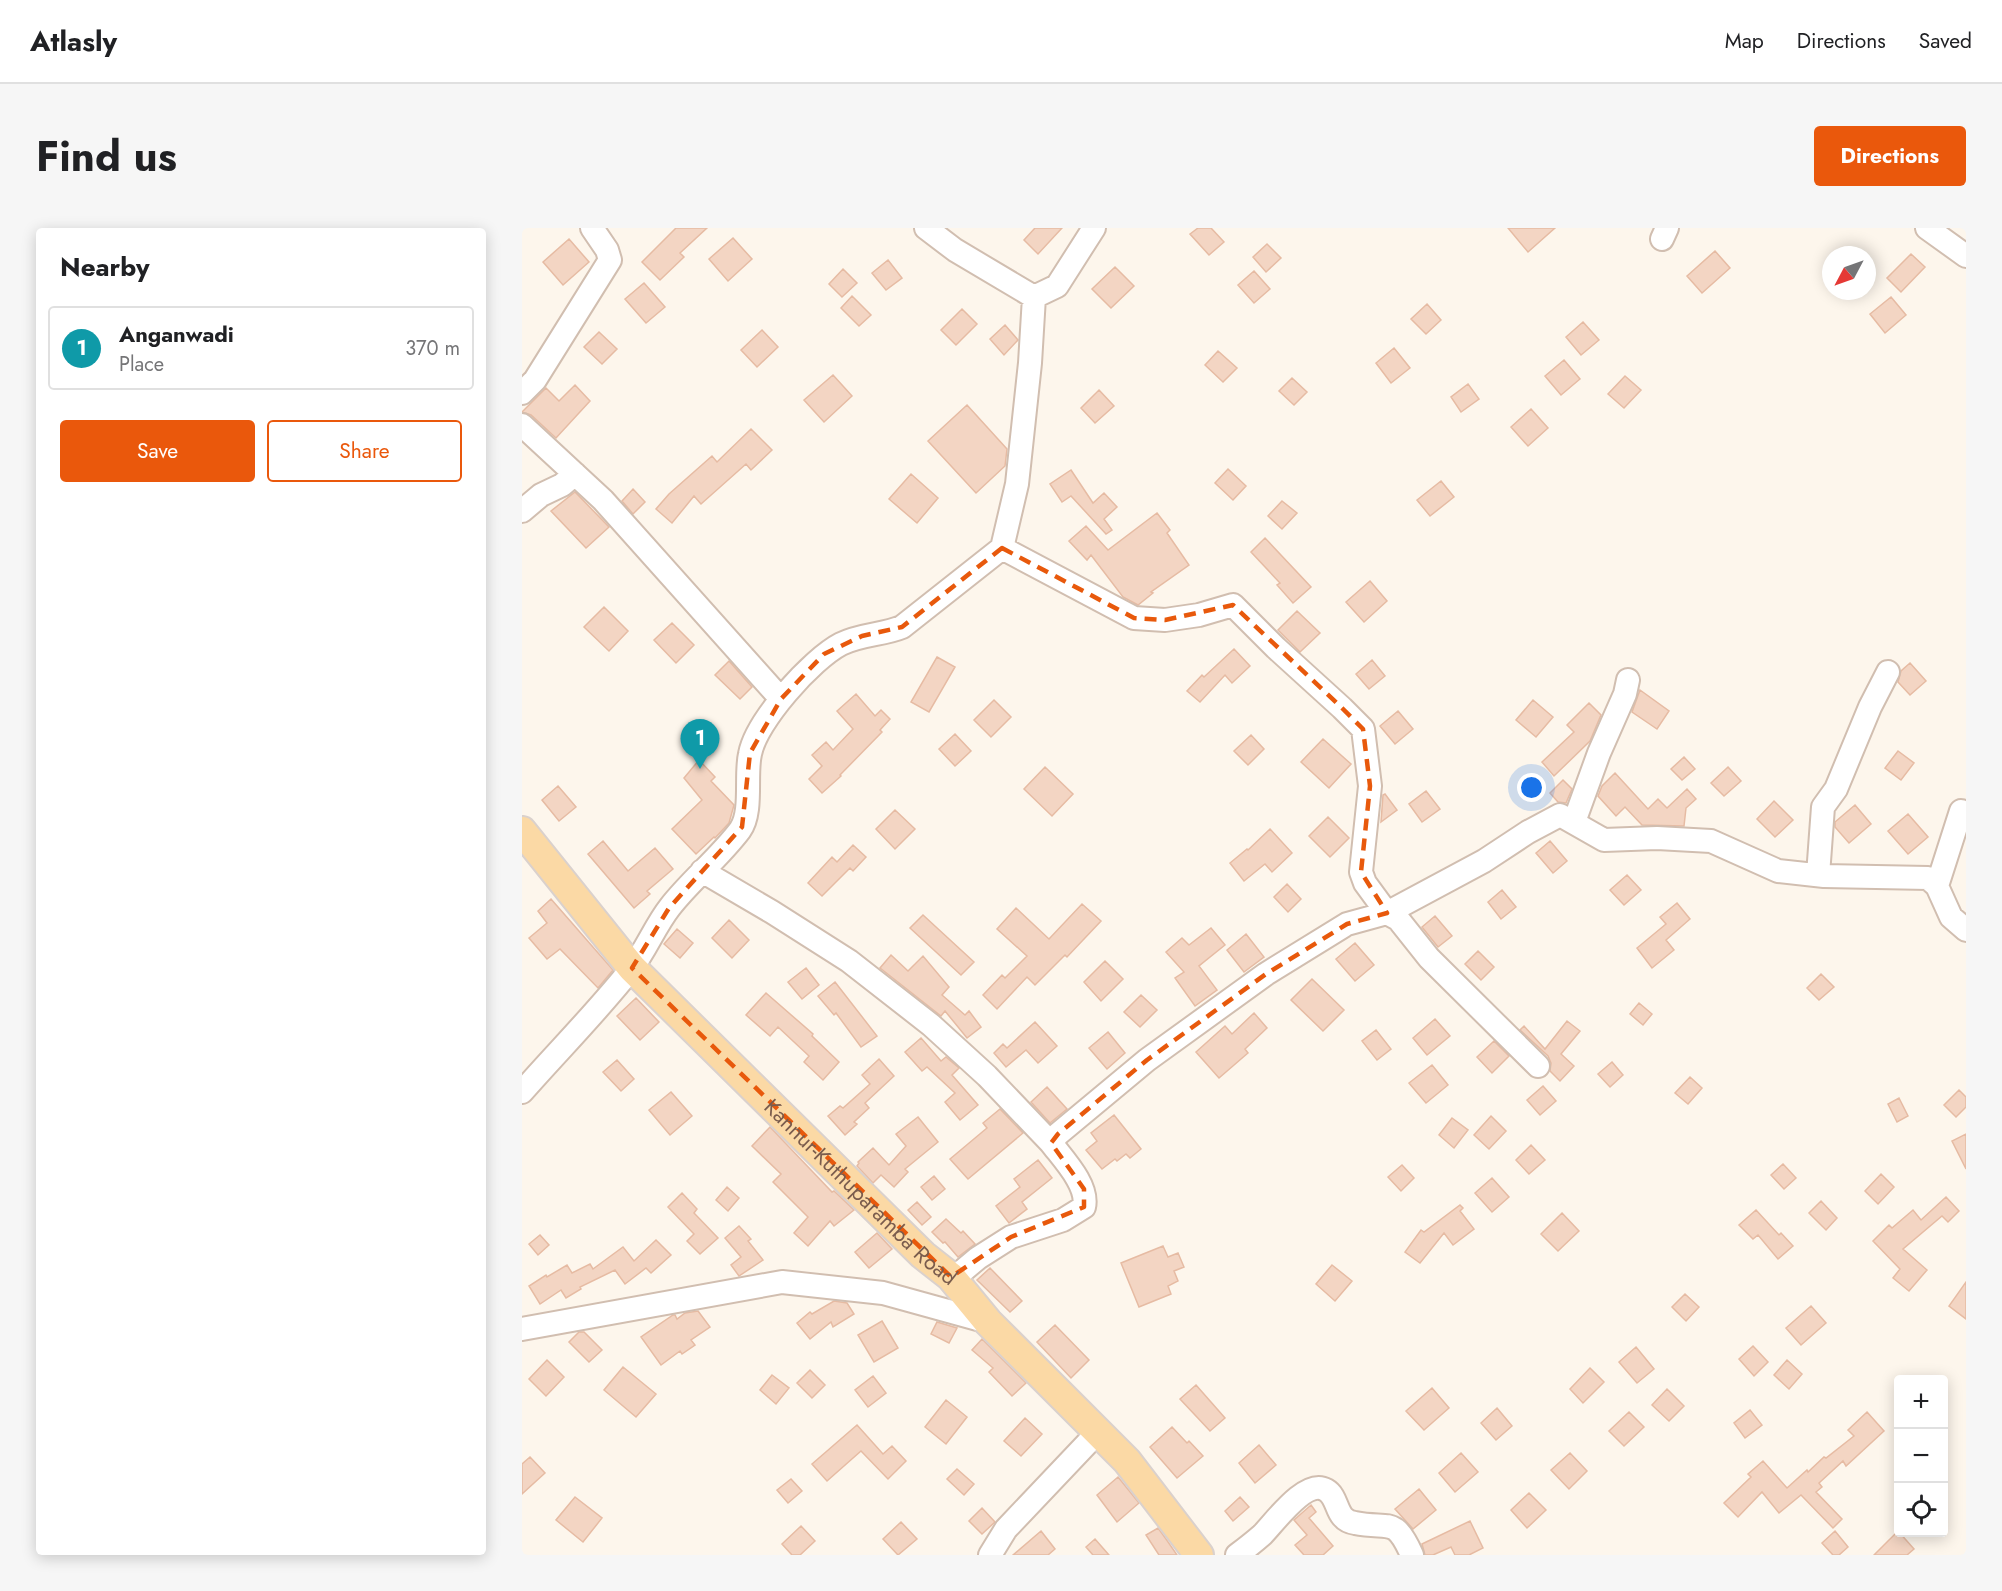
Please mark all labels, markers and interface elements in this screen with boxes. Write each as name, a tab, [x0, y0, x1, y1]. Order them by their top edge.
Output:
text: Atlasly	[30, 21, 117, 62]
text: Map	[1725, 26, 1764, 56]
text: Directions	[1797, 26, 1886, 56]
text: Saved	[1919, 26, 1972, 56]
text: Find us	[36, 126, 177, 187]
button: Directions	[1814, 126, 1966, 186]
north arrow	[1822, 246, 1876, 300]
text: Nearby	[60, 248, 149, 286]
text: Anganwadi	[119, 318, 234, 350]
text: 1	[76, 334, 87, 363]
text: 370 m	[405, 334, 460, 363]
text: Place	[119, 350, 164, 379]
button: Save	[60, 420, 255, 482]
button: Share	[267, 420, 462, 482]
pin: 1	[680, 720, 720, 769]
your location	[1517, 773, 1546, 802]
street label: Kannur-Kuthuparamba Road	[757, 1091, 965, 1292]
map controls	[1894, 1375, 1948, 1537]
button: +	[1894, 1375, 1948, 1429]
button: −	[1894, 1429, 1948, 1483]
button: locate	[1894, 1483, 1948, 1537]

